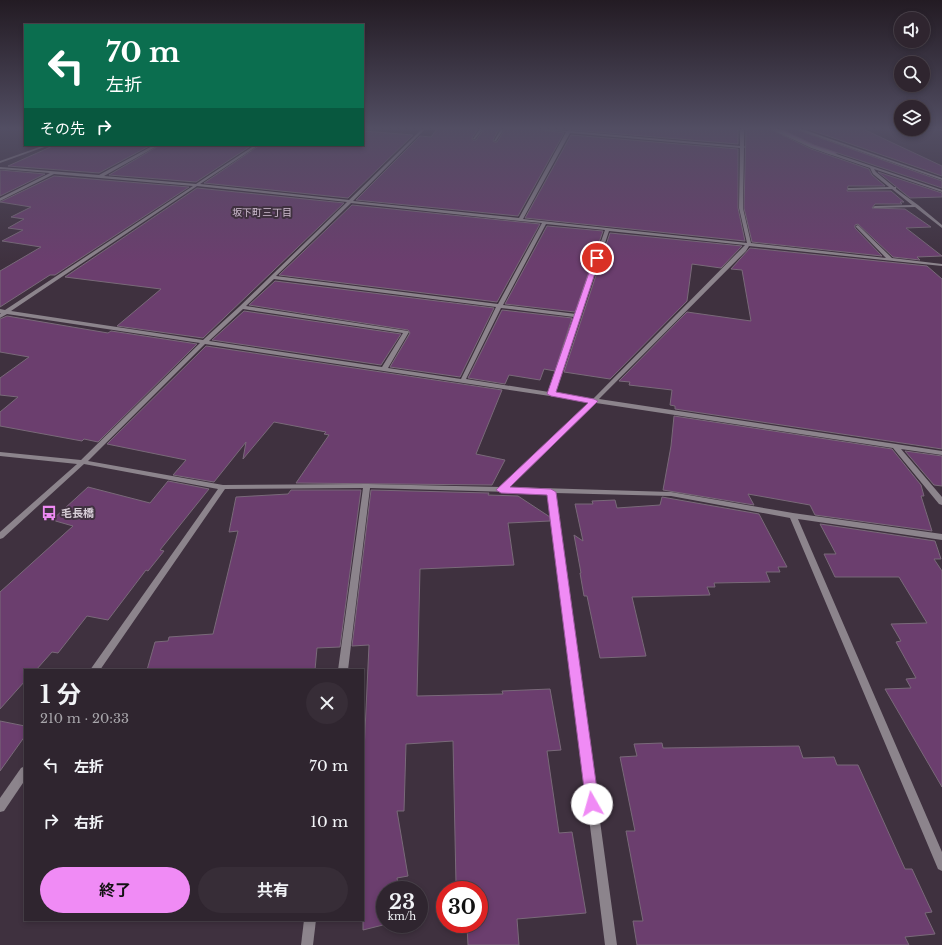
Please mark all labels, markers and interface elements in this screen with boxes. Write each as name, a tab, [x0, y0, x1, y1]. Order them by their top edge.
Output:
map controls	[894, 12, 930, 136]
button: sound	[894, 12, 930, 48]
text: 70 m	[106, 35, 180, 70]
icon: left	[40, 40, 92, 92]
button: search	[894, 56, 930, 92]
text: 左折	[106, 74, 142, 96]
button: layers	[894, 100, 930, 136]
icon: right	[93, 116, 115, 138]
text: その先	[40, 119, 85, 138]
district label: 坂下町三丁目	[232, 206, 292, 219]
pin	[580, 241, 614, 275]
icon: arrive	[586, 247, 608, 269]
bus stop icon: 毛長橋	[40, 504, 58, 522]
place label: 毛長橋	[61, 506, 94, 520]
text: 1 分	[40, 680, 81, 709]
button: close	[306, 682, 348, 724]
text: 210 m · 20:33	[40, 710, 129, 727]
icon: left	[40, 754, 62, 776]
text: 70 m	[309, 756, 348, 775]
text: 左折	[74, 757, 104, 776]
position arrow	[571, 783, 613, 825]
icon: right	[40, 810, 62, 832]
text: 10 m	[310, 812, 348, 831]
text: 右折	[74, 813, 104, 832]
button: 終了	[40, 867, 190, 913]
button: 共有	[198, 867, 348, 913]
speed limit sign: 30	[436, 881, 488, 933]
text: 23	[389, 890, 415, 914]
text: km/h	[388, 910, 416, 923]

